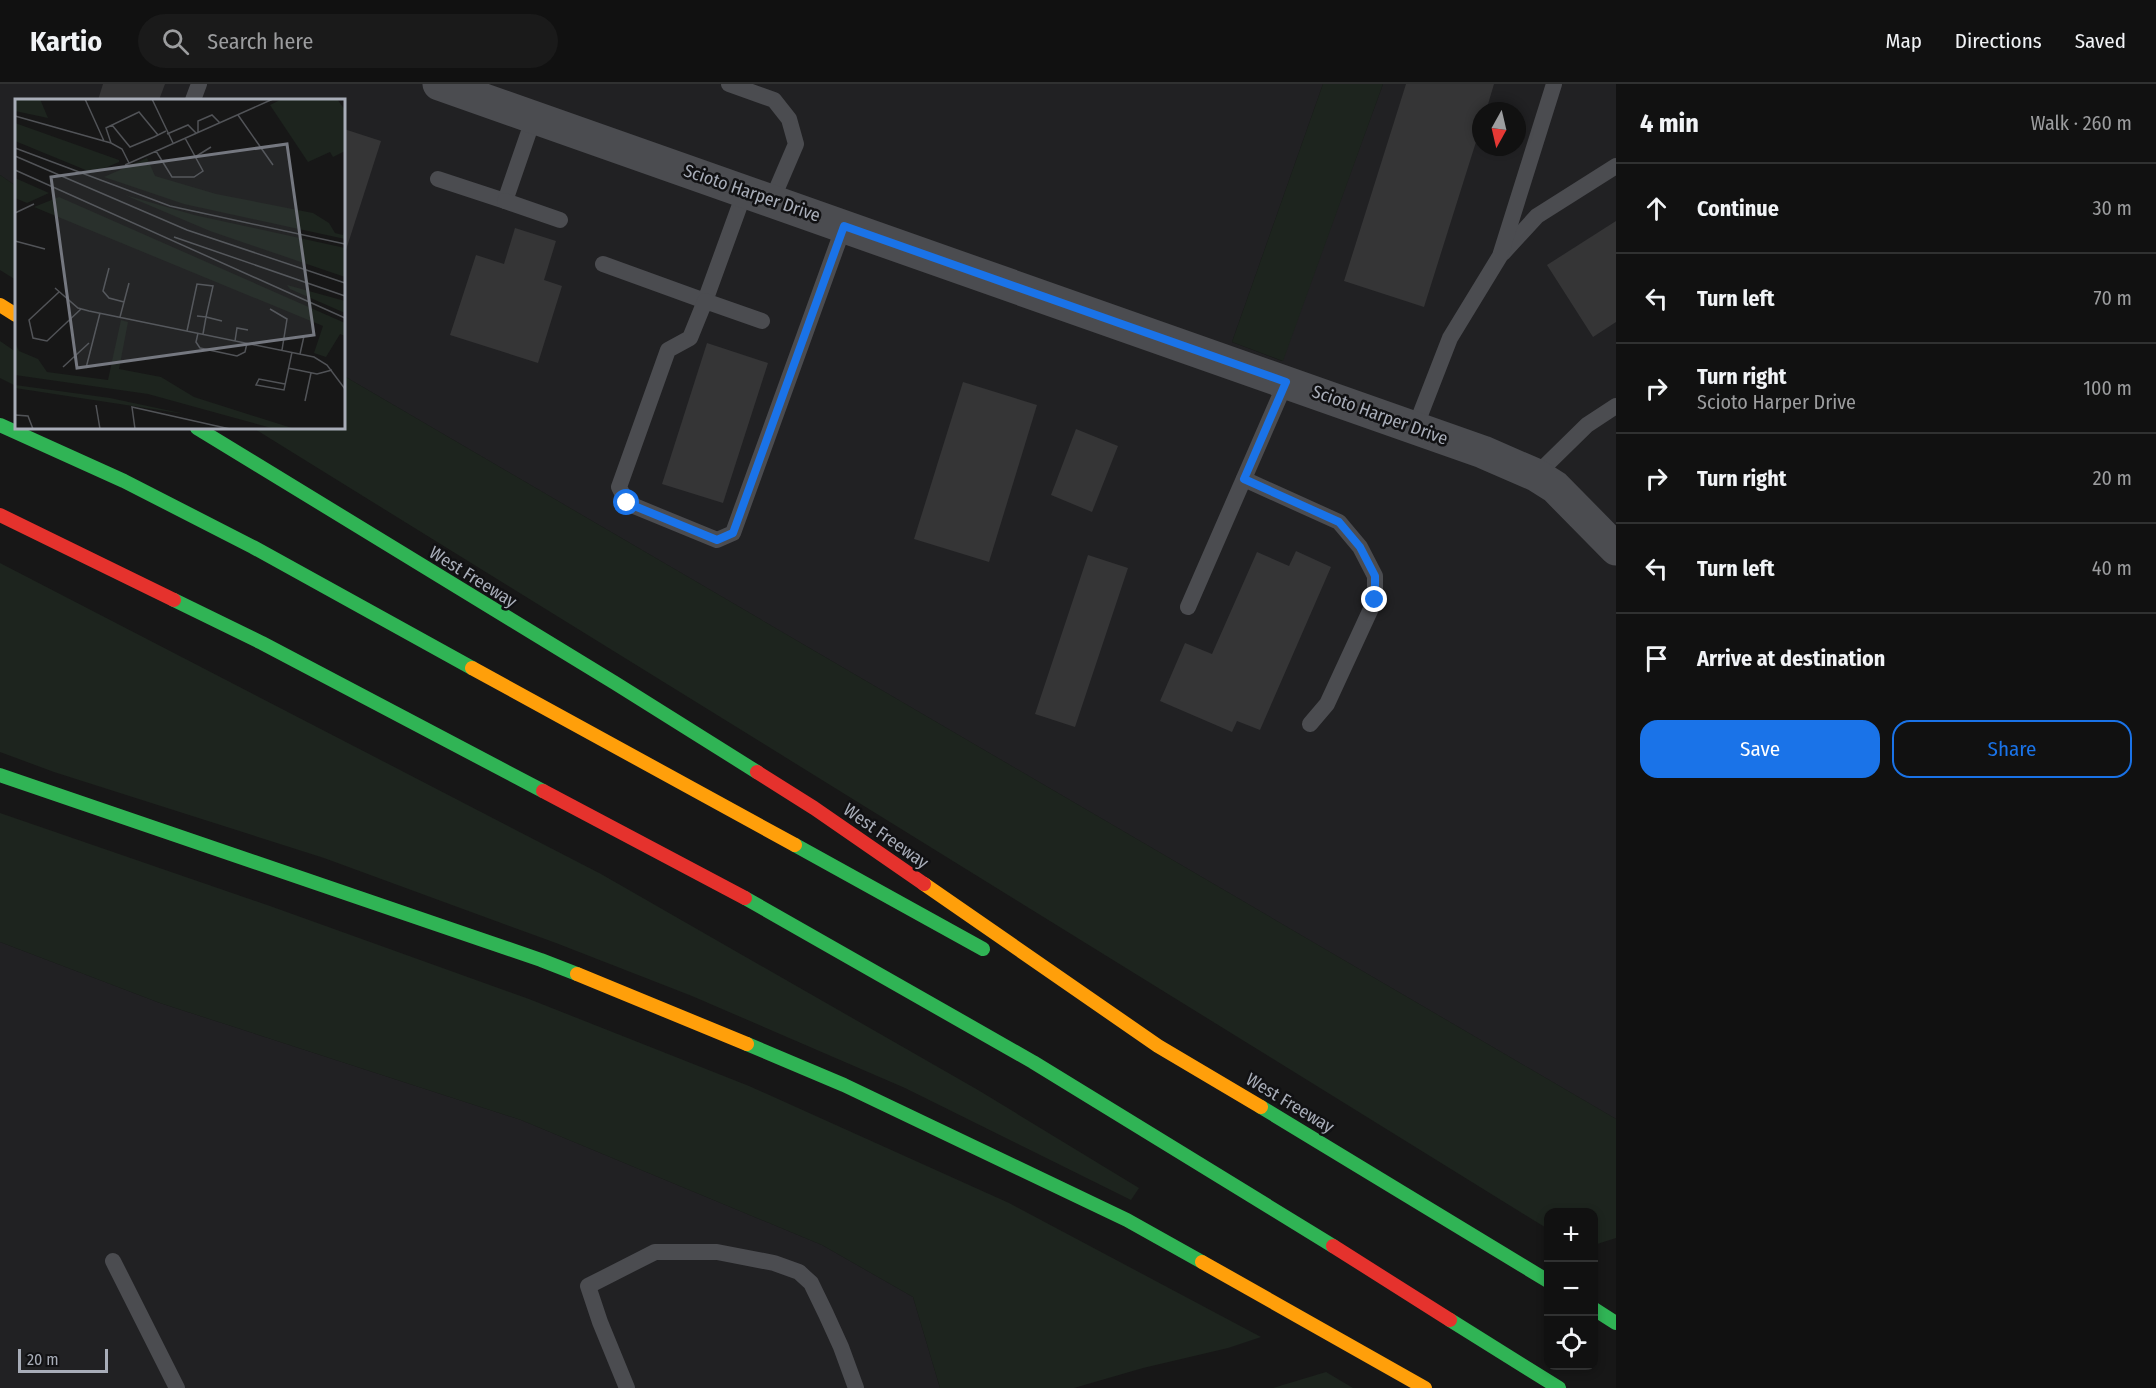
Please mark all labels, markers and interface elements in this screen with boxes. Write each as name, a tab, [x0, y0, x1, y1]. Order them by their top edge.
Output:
search box	[138, 14, 558, 68]
text: Kartio	[30, 25, 102, 58]
icon: search	[159, 25, 192, 58]
text: Search here	[207, 28, 313, 55]
text: Map	[1885, 28, 1922, 54]
text: Directions	[1955, 28, 2042, 54]
text: Saved	[2075, 28, 2126, 54]
inset map	[15, 99, 345, 429]
north arrow	[1472, 102, 1526, 156]
text: 4 min	[1640, 108, 1699, 139]
text: Walk · 260 m	[2031, 111, 2132, 135]
street label: Scioto Harper Drive	[681, 159, 823, 227]
icon: ahead	[1640, 192, 1673, 225]
text: Continue	[1697, 195, 1779, 222]
text: 30 m	[2092, 196, 2132, 220]
icon: left	[1640, 282, 1673, 315]
text: Turn left	[1697, 285, 1775, 312]
text: 70 m	[2094, 286, 2132, 310]
text: Turn right	[1697, 363, 1786, 390]
icon: right	[1640, 372, 1673, 405]
text: 100 m	[2083, 376, 2132, 400]
street label: Scioto Harper Drive	[1309, 380, 1451, 450]
text: Scioto Harper Drive	[1697, 390, 1856, 414]
icon: right	[1640, 462, 1673, 495]
text: Turn right	[1697, 465, 1786, 492]
text: 20 m	[2093, 466, 2132, 490]
route start	[613, 489, 639, 515]
street label: West Freeway	[425, 541, 521, 613]
icon: left	[1640, 552, 1673, 585]
text: Turn left	[1697, 555, 1775, 582]
text: 40 m	[2092, 556, 2132, 580]
route end	[1361, 586, 1387, 612]
icon: arrive	[1640, 642, 1673, 675]
text: Arrive at destination	[1697, 645, 1885, 672]
button: Save	[1640, 720, 1880, 778]
button: Share	[1892, 720, 2132, 778]
street label: West Freeway	[839, 799, 933, 873]
street label: West Freeway	[1242, 1068, 1338, 1138]
map controls	[1544, 1208, 1598, 1370]
button: +	[1544, 1208, 1598, 1262]
button: −	[1544, 1262, 1598, 1316]
button: locate	[1544, 1316, 1598, 1370]
scale bar	[18, 1346, 108, 1374]
text: 20 m	[27, 1350, 58, 1369]

